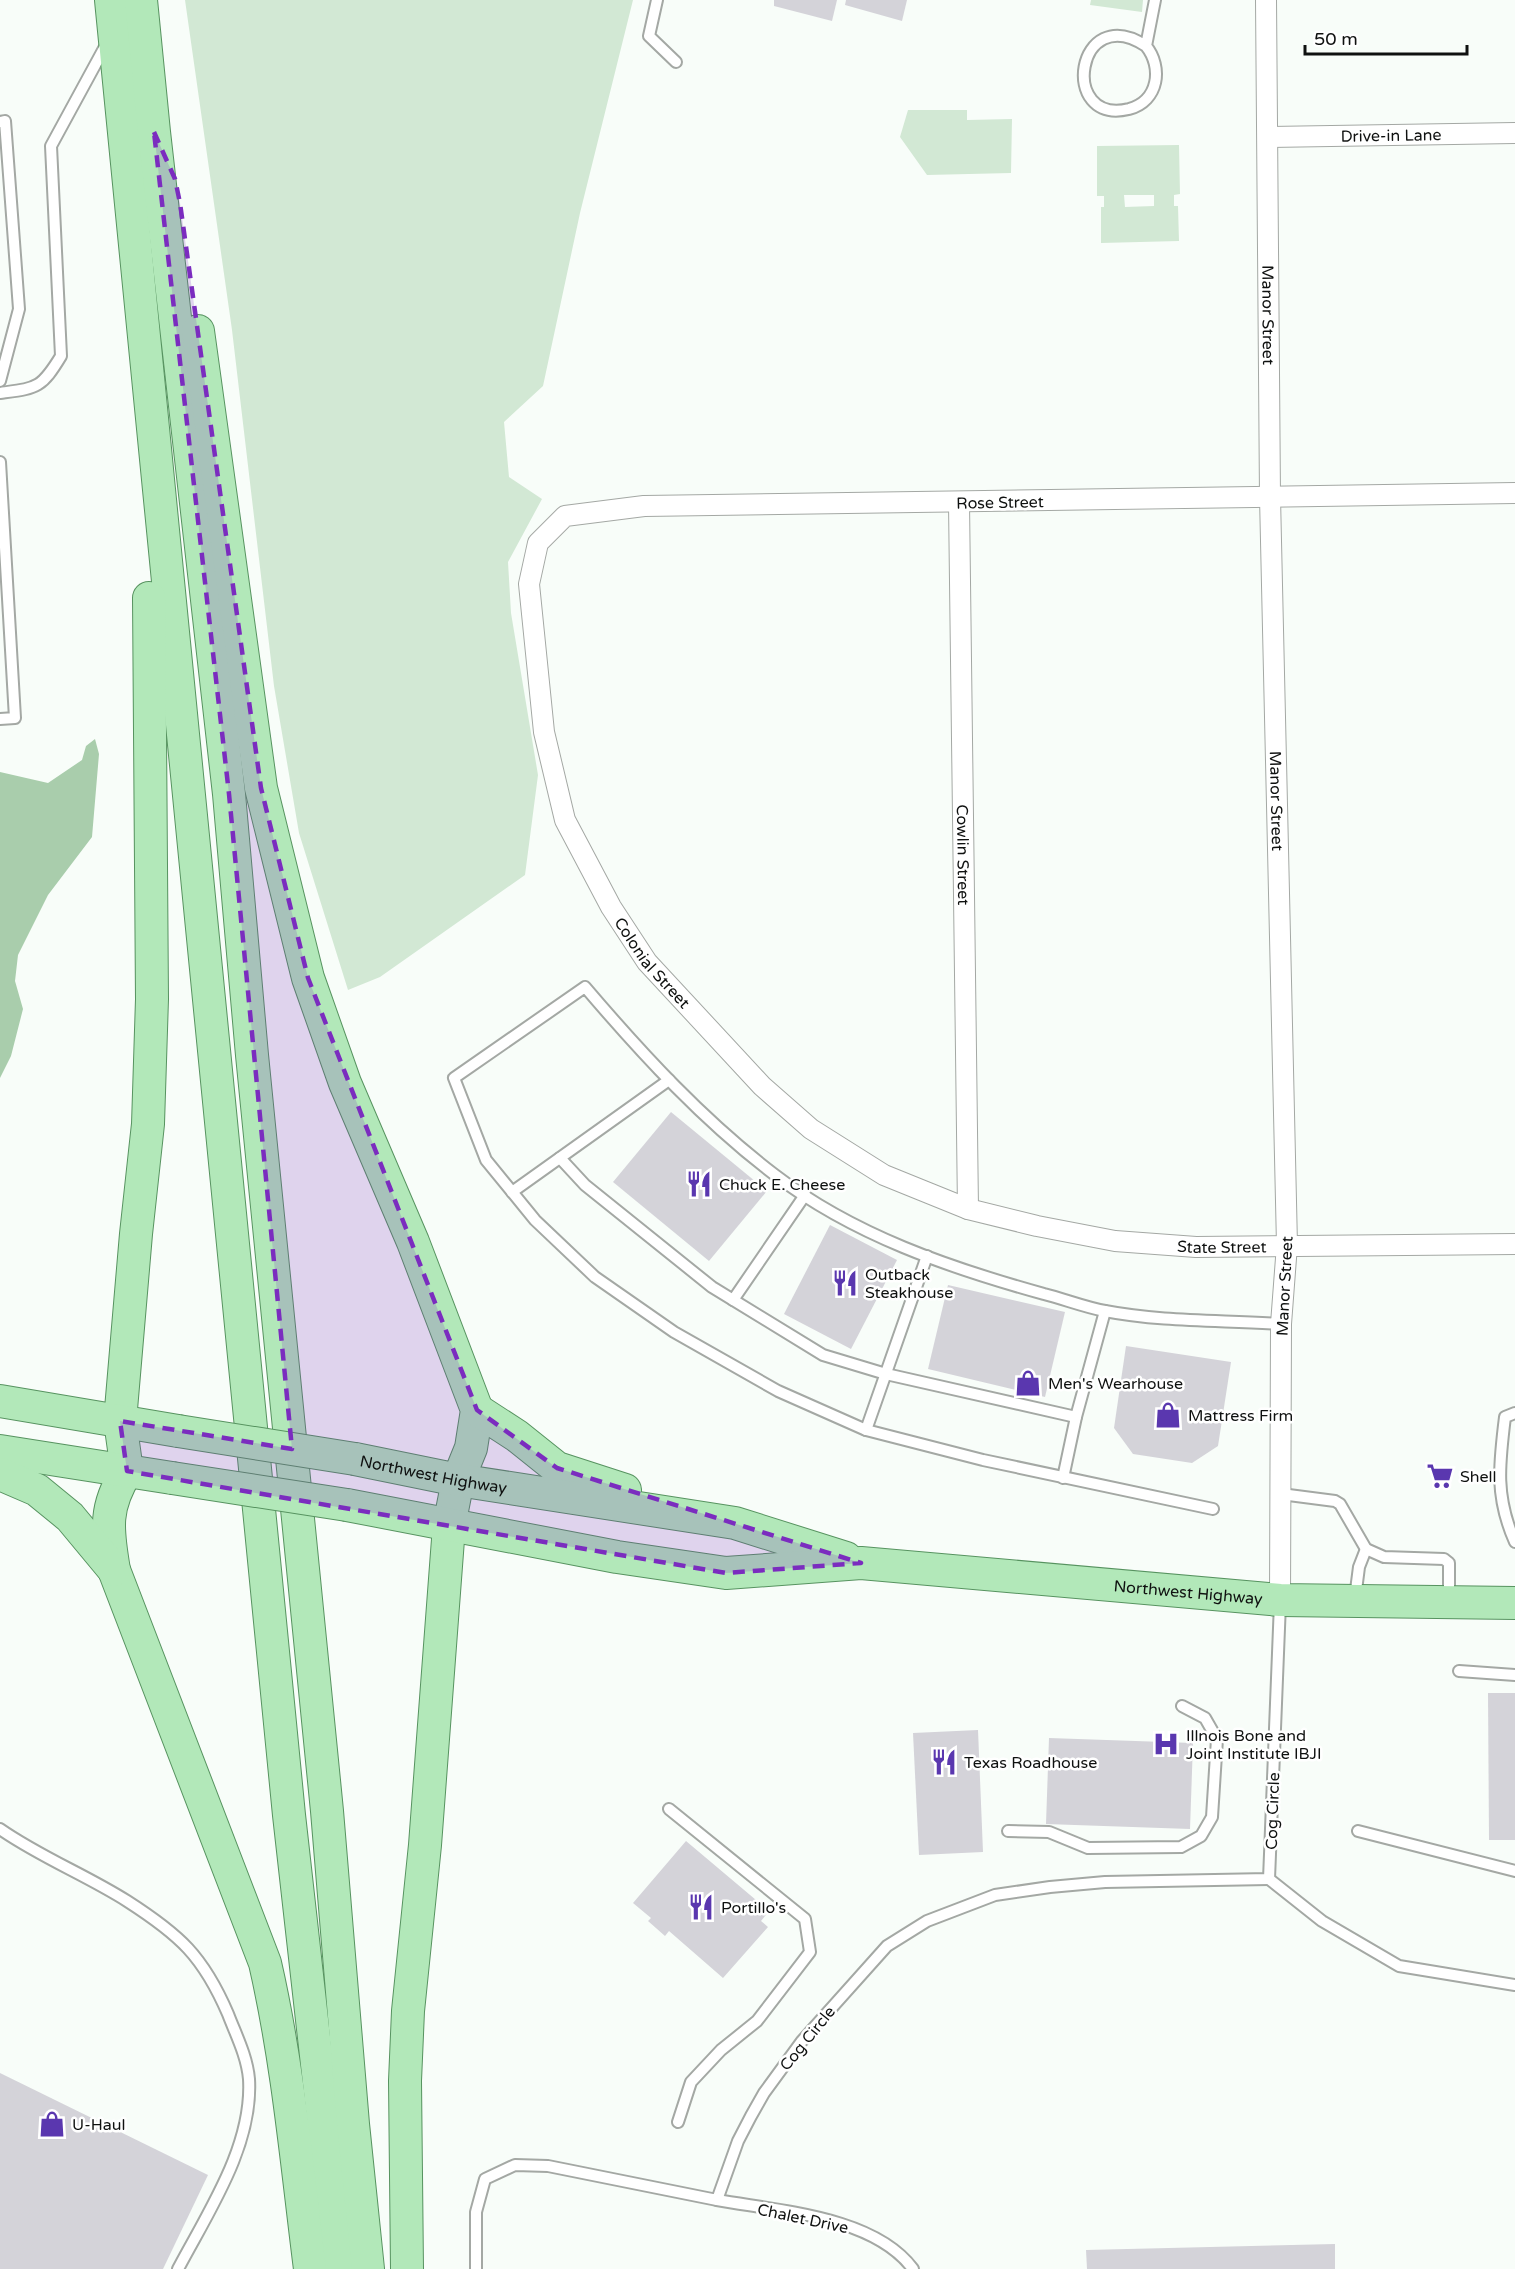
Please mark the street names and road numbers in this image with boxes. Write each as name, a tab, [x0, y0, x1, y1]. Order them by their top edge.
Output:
street label: Drive-in Lane	[1340, 125, 1442, 147]
street label: Manor Street	[1257, 265, 1278, 365]
street label: Rose Street	[956, 492, 1044, 514]
street label: Manor Street	[1265, 751, 1287, 851]
street label: Cowlin Street	[952, 804, 973, 906]
street label: Colonial Street	[609, 914, 694, 1013]
street label: Manor Street	[1272, 1236, 1298, 1336]
street label: State Street	[1176, 1237, 1267, 1258]
street label: Northwest Highway	[358, 1451, 509, 1499]
street label: Northwest Highway	[1113, 1576, 1264, 1609]
street label: Cog Circle	[1262, 1772, 1284, 1850]
street label: Cog Circle	[776, 2002, 840, 2075]
street label: Chalet Drive	[755, 2200, 850, 2238]

